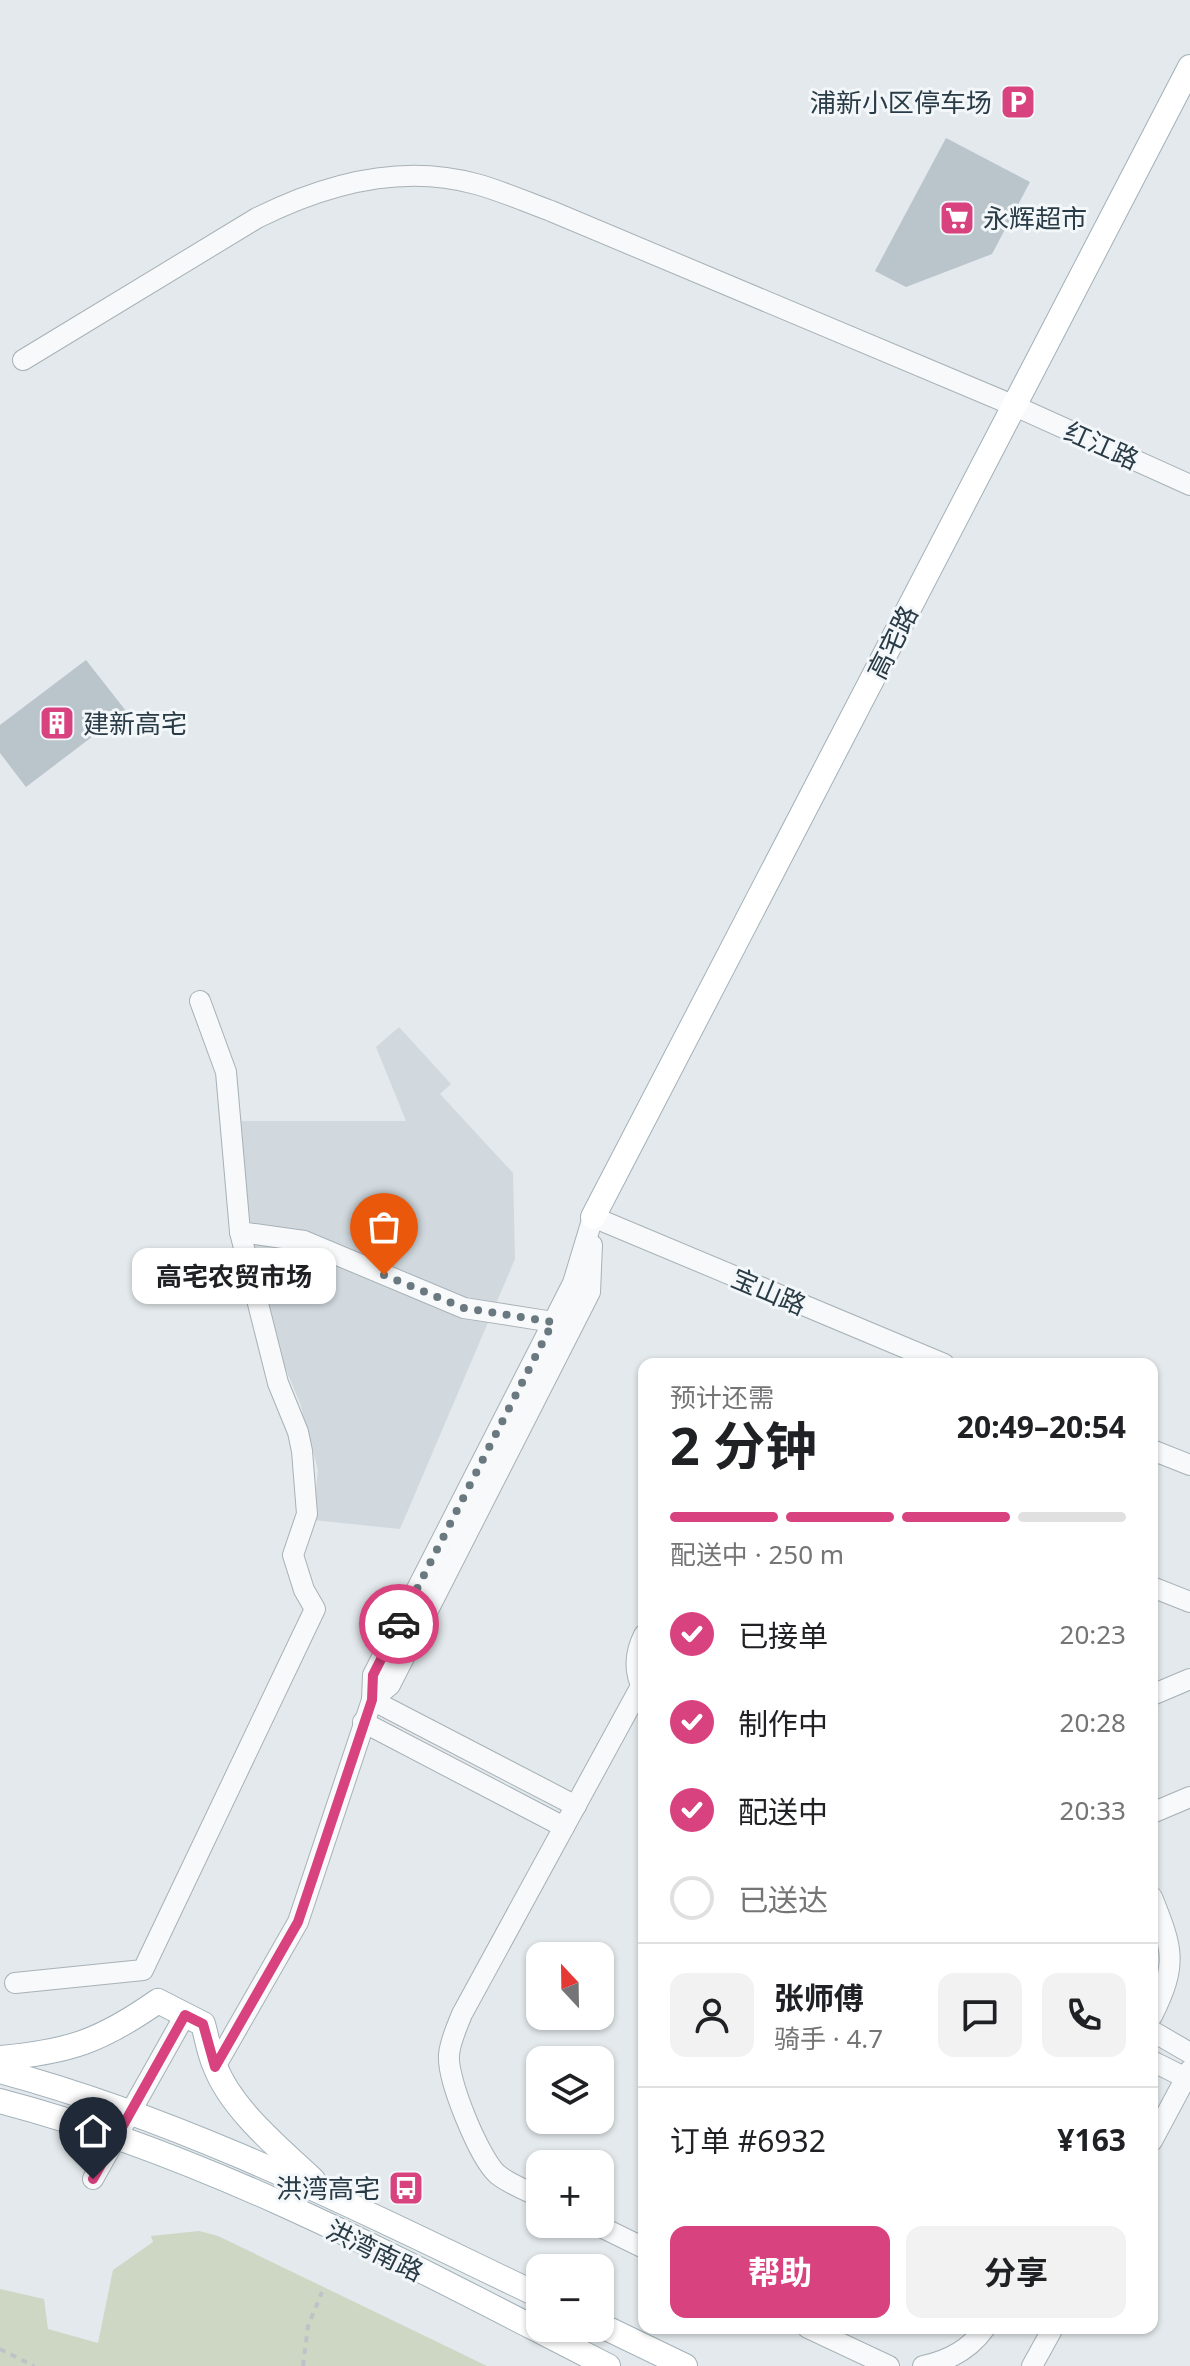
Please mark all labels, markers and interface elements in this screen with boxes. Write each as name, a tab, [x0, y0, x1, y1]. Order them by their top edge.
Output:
parking icon: 浦新小区停车场	[999, 83, 1037, 121]
place label: 浦新小区停车场	[810, 84, 992, 120]
supermarket icon: 永辉超市	[938, 199, 976, 237]
place label: 永辉超市	[983, 200, 1087, 236]
street label: 红江路	[1059, 413, 1145, 477]
street label: 高宅路	[858, 599, 926, 685]
building icon: 建新高宅	[38, 704, 76, 742]
place label: 建新高宅	[83, 705, 187, 741]
pin	[350, 1193, 418, 1275]
icon: bag	[362, 1205, 406, 1249]
callout: 高宅农贸市场	[132, 1247, 336, 1303]
text: 高宅农贸市场	[156, 1258, 312, 1294]
street label: 宝山路	[726, 1259, 812, 1323]
text: 预计还需	[670, 1379, 774, 1415]
text: 20:49–20:54	[957, 1406, 1126, 1447]
text: 2 分钟	[670, 1409, 817, 1480]
text: 配送中 · 250 m	[670, 1536, 844, 1572]
courier	[359, 1584, 439, 1664]
icon: car	[377, 1602, 421, 1646]
icon: check	[670, 1612, 714, 1656]
text: 已接单	[738, 1615, 828, 1656]
text: 20:23	[1060, 1616, 1126, 1652]
icon: check	[670, 1700, 714, 1744]
text: 制作中	[738, 1703, 828, 1744]
text: 20:28	[1060, 1704, 1126, 1740]
icon: check	[670, 1788, 714, 1832]
text: 配送中	[738, 1791, 828, 1832]
text: 20:33	[1060, 1792, 1126, 1828]
text: 已送达	[738, 1879, 828, 1920]
north arrow	[526, 1942, 614, 2030]
map controls	[526, 1942, 614, 2342]
button: person	[670, 1973, 754, 2057]
button: chat	[938, 1973, 1022, 2057]
button: phone	[1042, 1973, 1126, 2057]
text: 张师傅	[774, 1977, 864, 2018]
text: 骑手 · 4.7	[774, 2020, 883, 2056]
button: layers	[526, 2046, 614, 2134]
pin	[59, 2097, 127, 2179]
icon: home	[71, 2109, 115, 2153]
text: ¥163	[1057, 2119, 1126, 2160]
text: 订单 #6932	[670, 2120, 826, 2161]
button: +	[526, 2150, 614, 2238]
bus stop icon: 洪湾高宅	[387, 2169, 425, 2207]
place label: 洪湾高宅	[276, 2170, 380, 2206]
street label: 洪湾南路	[320, 2211, 430, 2289]
button: 帮助	[670, 2226, 890, 2318]
button: 分享	[906, 2226, 1126, 2318]
button: −	[526, 2254, 614, 2342]

